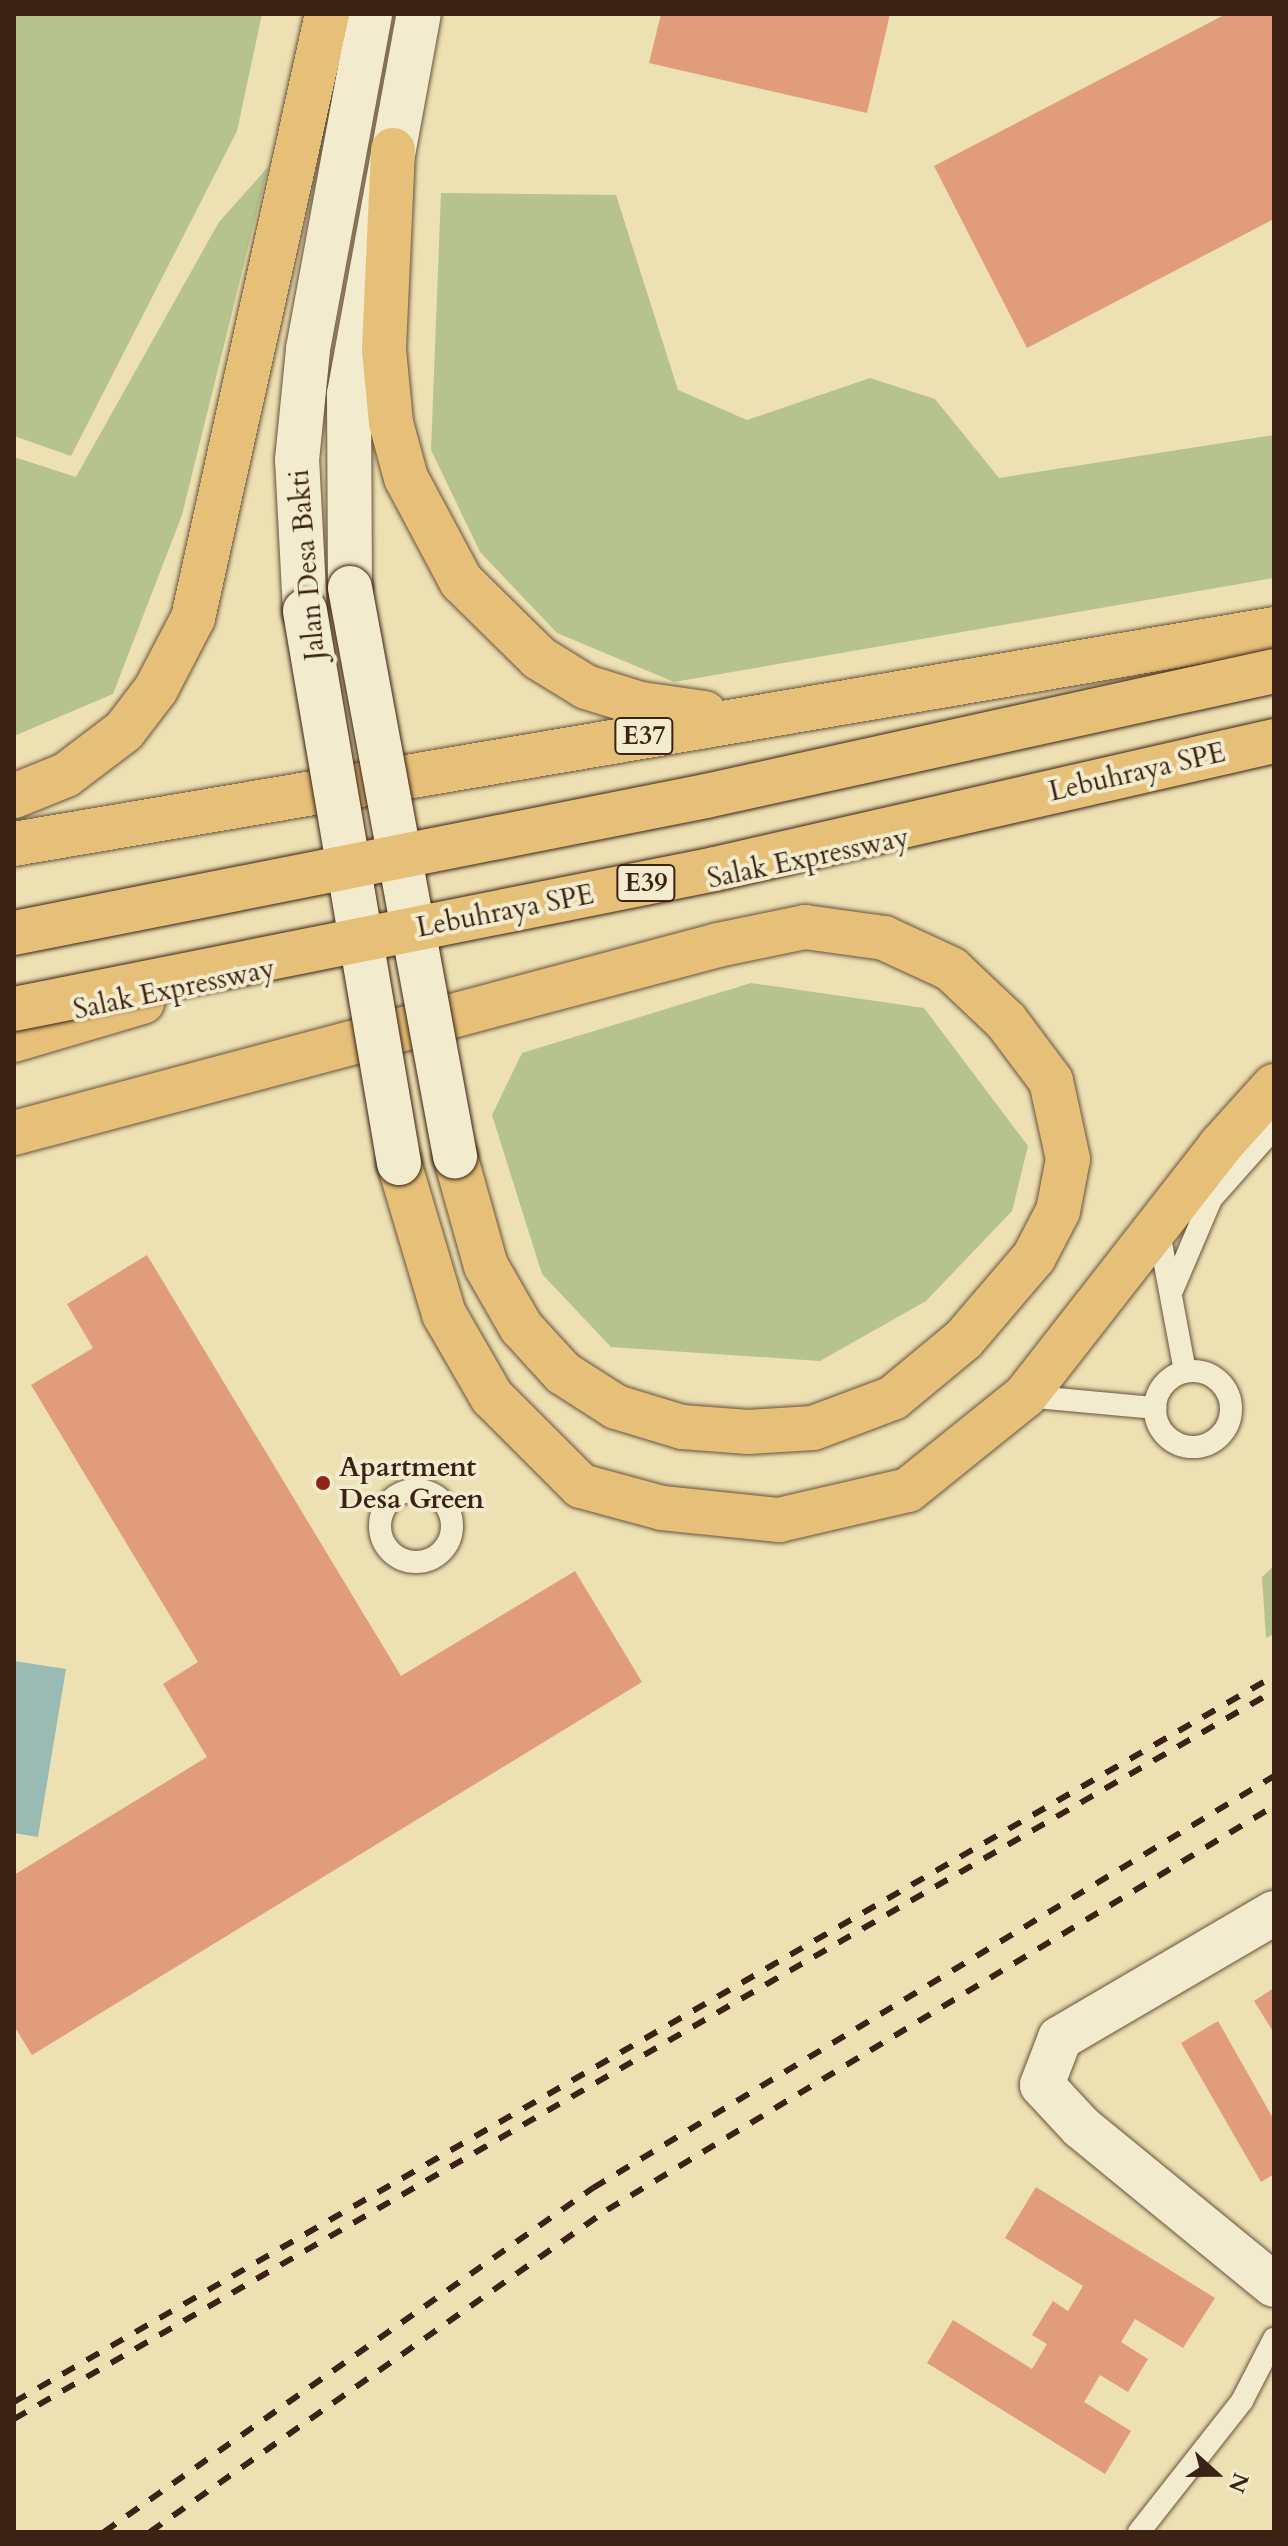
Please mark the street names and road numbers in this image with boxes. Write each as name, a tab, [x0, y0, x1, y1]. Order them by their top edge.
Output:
street label: Jalan Desa Bakti	[282, 468, 332, 662]
road number: E37	[614, 714, 674, 758]
street label: Lebuhraya SPE	[1046, 735, 1228, 809]
street label: Salak Expressway	[704, 820, 912, 896]
road number: E39	[616, 861, 676, 905]
street label: Lebuhraya SPE	[413, 877, 597, 945]
street label: Salak Expressway	[70, 951, 278, 1027]

